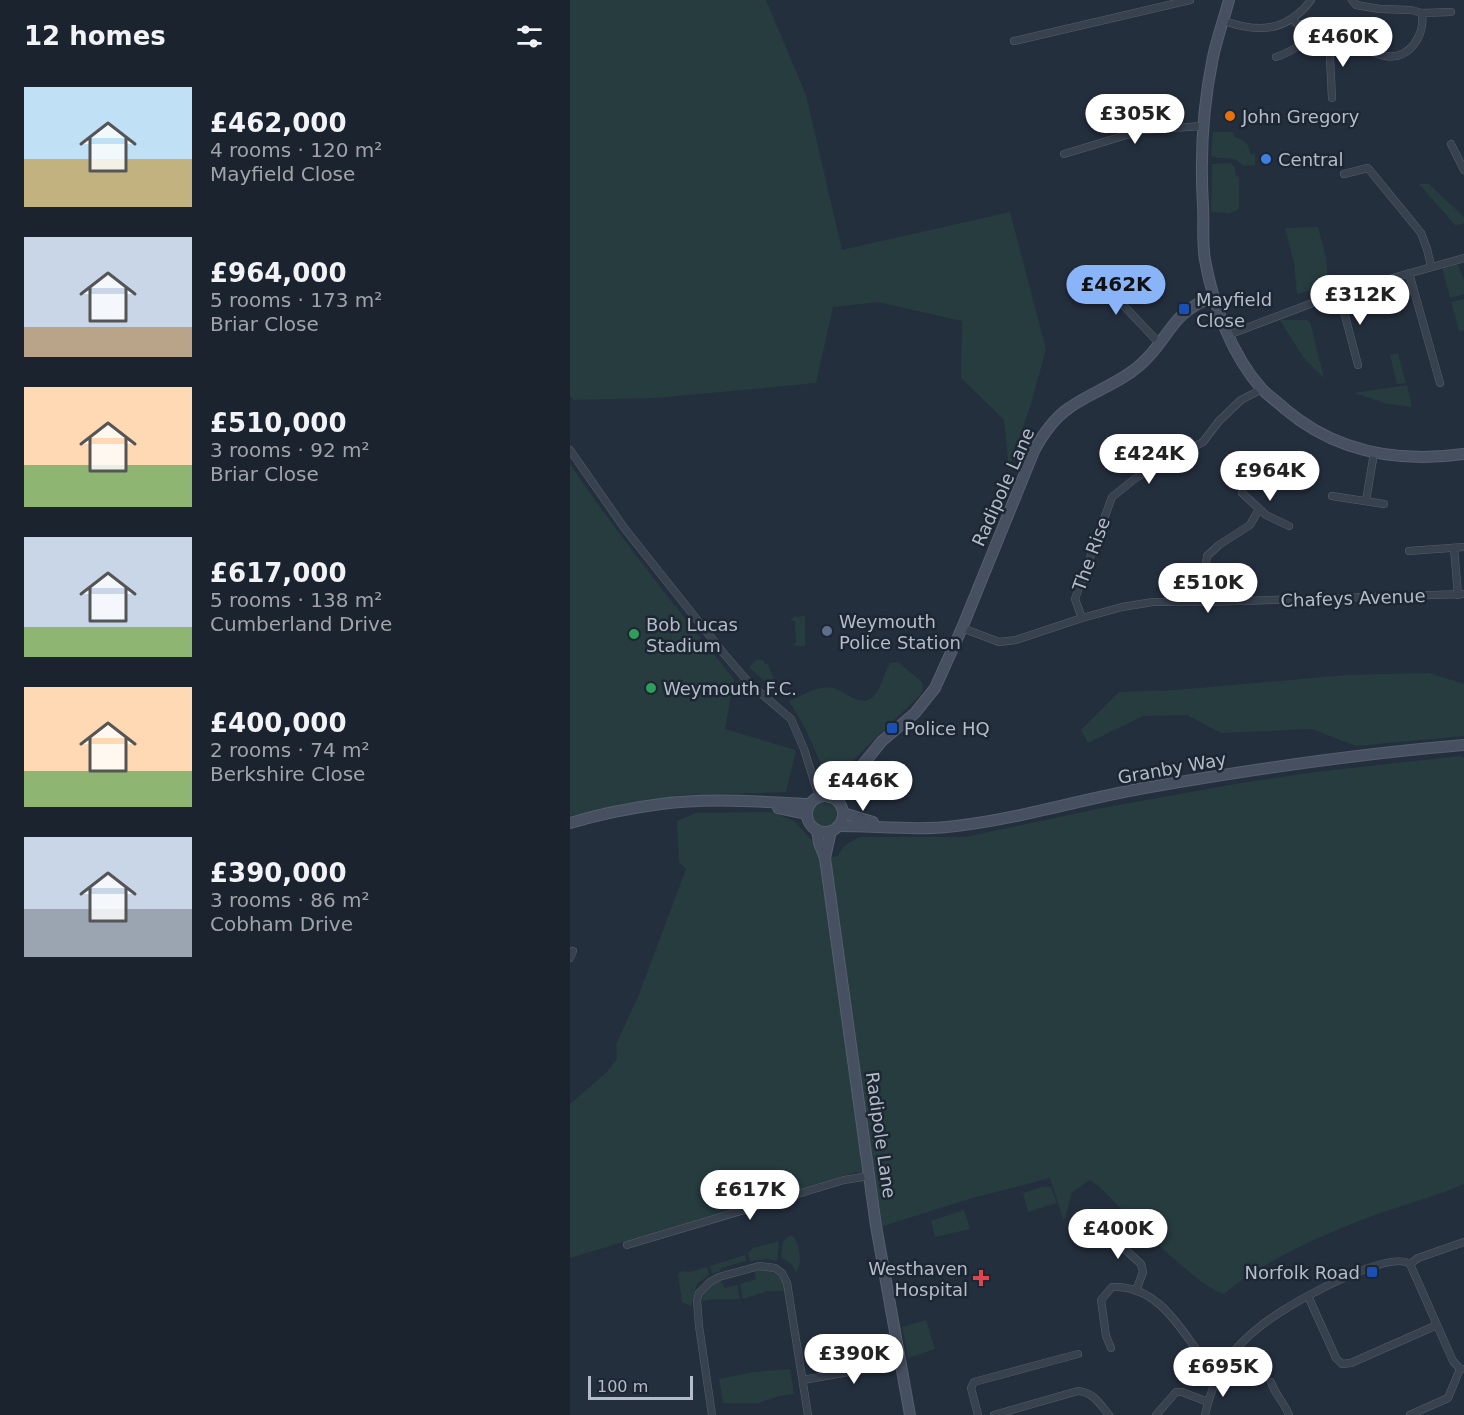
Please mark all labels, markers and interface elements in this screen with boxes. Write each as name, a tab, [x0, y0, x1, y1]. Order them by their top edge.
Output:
pin: £460K	[1301, 17, 1385, 68]
icon: filters	[513, 20, 546, 53]
text: 12 homes	[24, 21, 166, 51]
text: £460K	[1307, 24, 1379, 48]
pin: £305K	[1093, 94, 1177, 145]
text: £305K	[1099, 101, 1171, 125]
place label: John Gregory	[1241, 106, 1360, 127]
text: £462,000	[210, 108, 347, 138]
marker: John Gregory	[1223, 109, 1237, 123]
icon: home	[72, 111, 144, 183]
text: 4 rooms · 120 m²	[210, 138, 382, 162]
place label: Central	[1278, 149, 1344, 170]
marker: Central	[1259, 152, 1273, 166]
text: Mayfield Close	[210, 162, 355, 186]
text: £964,000	[210, 258, 347, 288]
icon: home	[72, 261, 144, 333]
pin: £462K	[1074, 265, 1158, 316]
text: £462K	[1080, 272, 1152, 296]
pin: £312K	[1318, 275, 1402, 326]
text: £312K	[1324, 282, 1396, 306]
text: 5 rooms · 173 m²	[210, 288, 382, 312]
place label: Mayfield Close	[1196, 289, 1272, 331]
marker: Mayfield Close	[1177, 302, 1191, 316]
text: Briar Close	[210, 312, 319, 336]
text: £510,000	[210, 408, 347, 438]
icon: home	[72, 411, 144, 483]
street label: Radipole Lane	[968, 425, 1038, 549]
pin: £424K	[1107, 434, 1191, 485]
text: 3 rooms · 92 m²	[210, 438, 370, 462]
text: £424K	[1113, 441, 1185, 465]
pin: £964K	[1228, 451, 1312, 502]
text: £964K	[1234, 458, 1306, 482]
text: Briar Close	[210, 462, 319, 486]
street label: The Rise	[1068, 514, 1114, 595]
text: £617,000	[210, 558, 347, 588]
icon: home	[72, 561, 144, 633]
pin: £510K	[1166, 563, 1250, 614]
text: £510K	[1172, 570, 1244, 594]
street label: Chafeys Avenue	[1280, 585, 1426, 611]
text: 5 rooms · 138 m²	[210, 588, 382, 612]
place label: Weymouth Police Station	[839, 611, 961, 653]
text: Cumberland Drive	[210, 612, 392, 636]
place label: Bob Lucas Stadium	[646, 614, 738, 656]
marker: Weymouth Police Station	[820, 624, 834, 638]
marker: Bob Lucas Stadium	[627, 627, 641, 641]
place label: Weymouth F.C.	[663, 678, 797, 699]
marker: Weymouth F.C.	[644, 681, 658, 695]
text: £400,000	[210, 708, 347, 738]
icon: home	[72, 711, 144, 783]
place label: Police HQ	[904, 718, 990, 739]
marker: Police HQ	[885, 721, 899, 735]
text: 2 rooms · 74 m²	[210, 738, 370, 762]
street label: Granby Way	[1116, 748, 1228, 788]
pin: £446K	[821, 761, 905, 812]
text: Berkshire Close	[210, 762, 365, 786]
text: £446K	[827, 768, 899, 792]
text: £390,000	[210, 858, 347, 888]
icon: home	[72, 861, 144, 933]
text: 3 rooms · 86 m²	[210, 888, 370, 912]
text: Cobham Drive	[210, 912, 353, 936]
street label: Radipole Lane	[862, 1070, 900, 1200]
pin: £617K	[708, 1170, 792, 1221]
text: £617K	[714, 1177, 786, 1201]
pin: £400K	[1076, 1209, 1160, 1260]
text: £400K	[1082, 1216, 1154, 1240]
place label: Westhaven Hospital	[868, 1258, 968, 1300]
place label: Norfolk Road	[1244, 1262, 1360, 1283]
marker: Norfolk Road	[1365, 1265, 1379, 1279]
marker: Westhaven Hospital	[972, 1269, 990, 1287]
pin: £390K	[812, 1334, 896, 1385]
text: £390K	[818, 1341, 890, 1365]
pin: £695K	[1181, 1347, 1265, 1398]
text: £695K	[1187, 1354, 1259, 1378]
scale bar	[588, 1373, 693, 1400]
text: 100 m	[597, 1377, 648, 1396]

